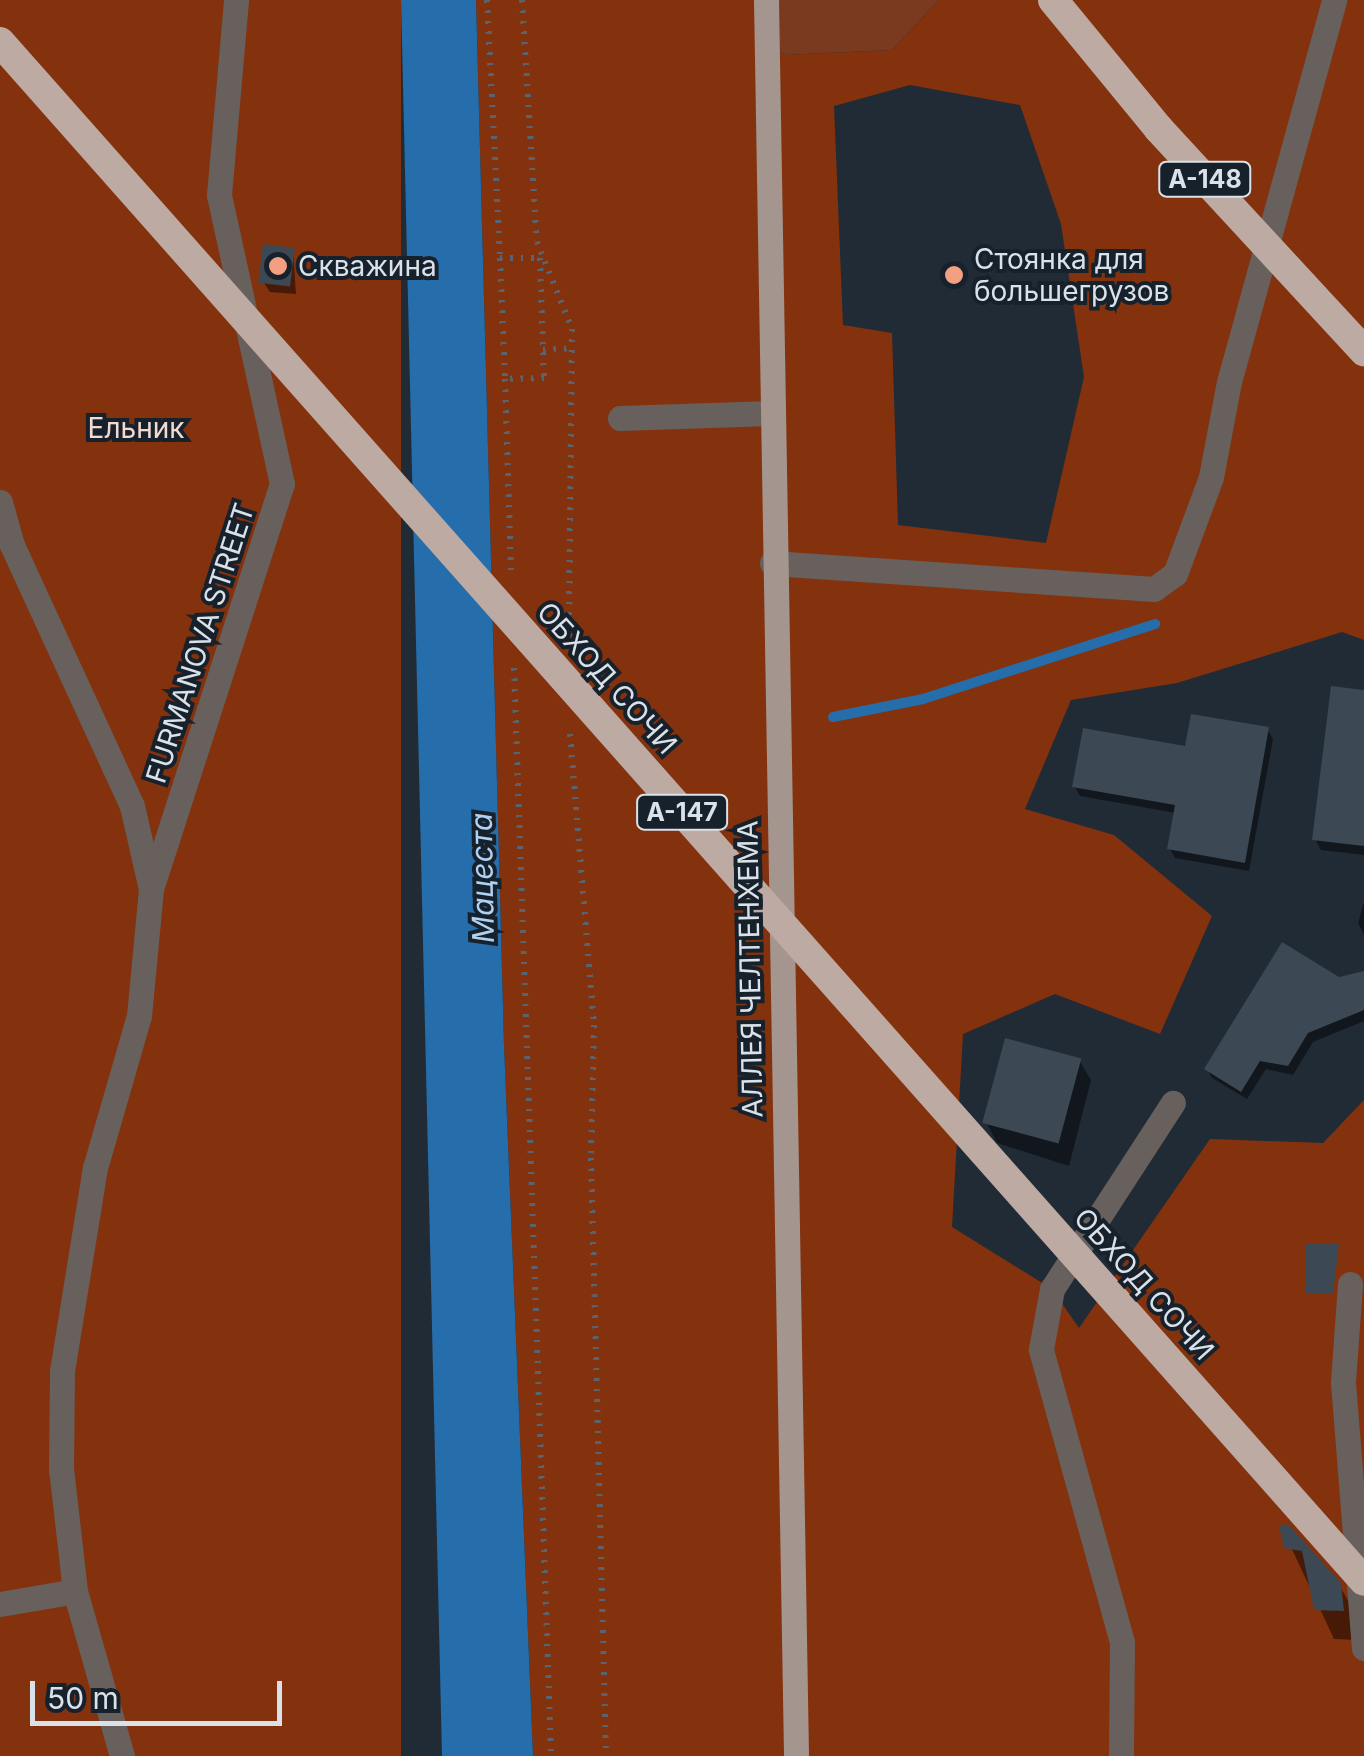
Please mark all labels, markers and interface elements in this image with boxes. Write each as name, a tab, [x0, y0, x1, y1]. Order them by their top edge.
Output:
road number: А-148	[1158, 159, 1252, 199]
place label: Стоянка для большегрузов	[974, 242, 1169, 308]
place label: Скважина	[298, 249, 437, 283]
marker: Скважина	[267, 255, 289, 277]
marker: Стоянка для большегрузов	[943, 264, 965, 286]
park label: Ельник	[88, 411, 184, 445]
street label: FURMANOVA STREET	[139, 499, 261, 787]
street label: ОБХОД СОЧИ	[530, 595, 684, 761]
road number: А-147	[634, 792, 730, 832]
water label: Мацеста	[463, 813, 501, 943]
street label: АЛЛЕЯ ЧЕЛТЕНХЕМА	[731, 820, 769, 1118]
street label: ОБХОД СОЧИ	[1067, 1201, 1221, 1367]
scale bar	[35, 1661, 288, 1723]
text: 50 m	[47, 1680, 119, 1716]

